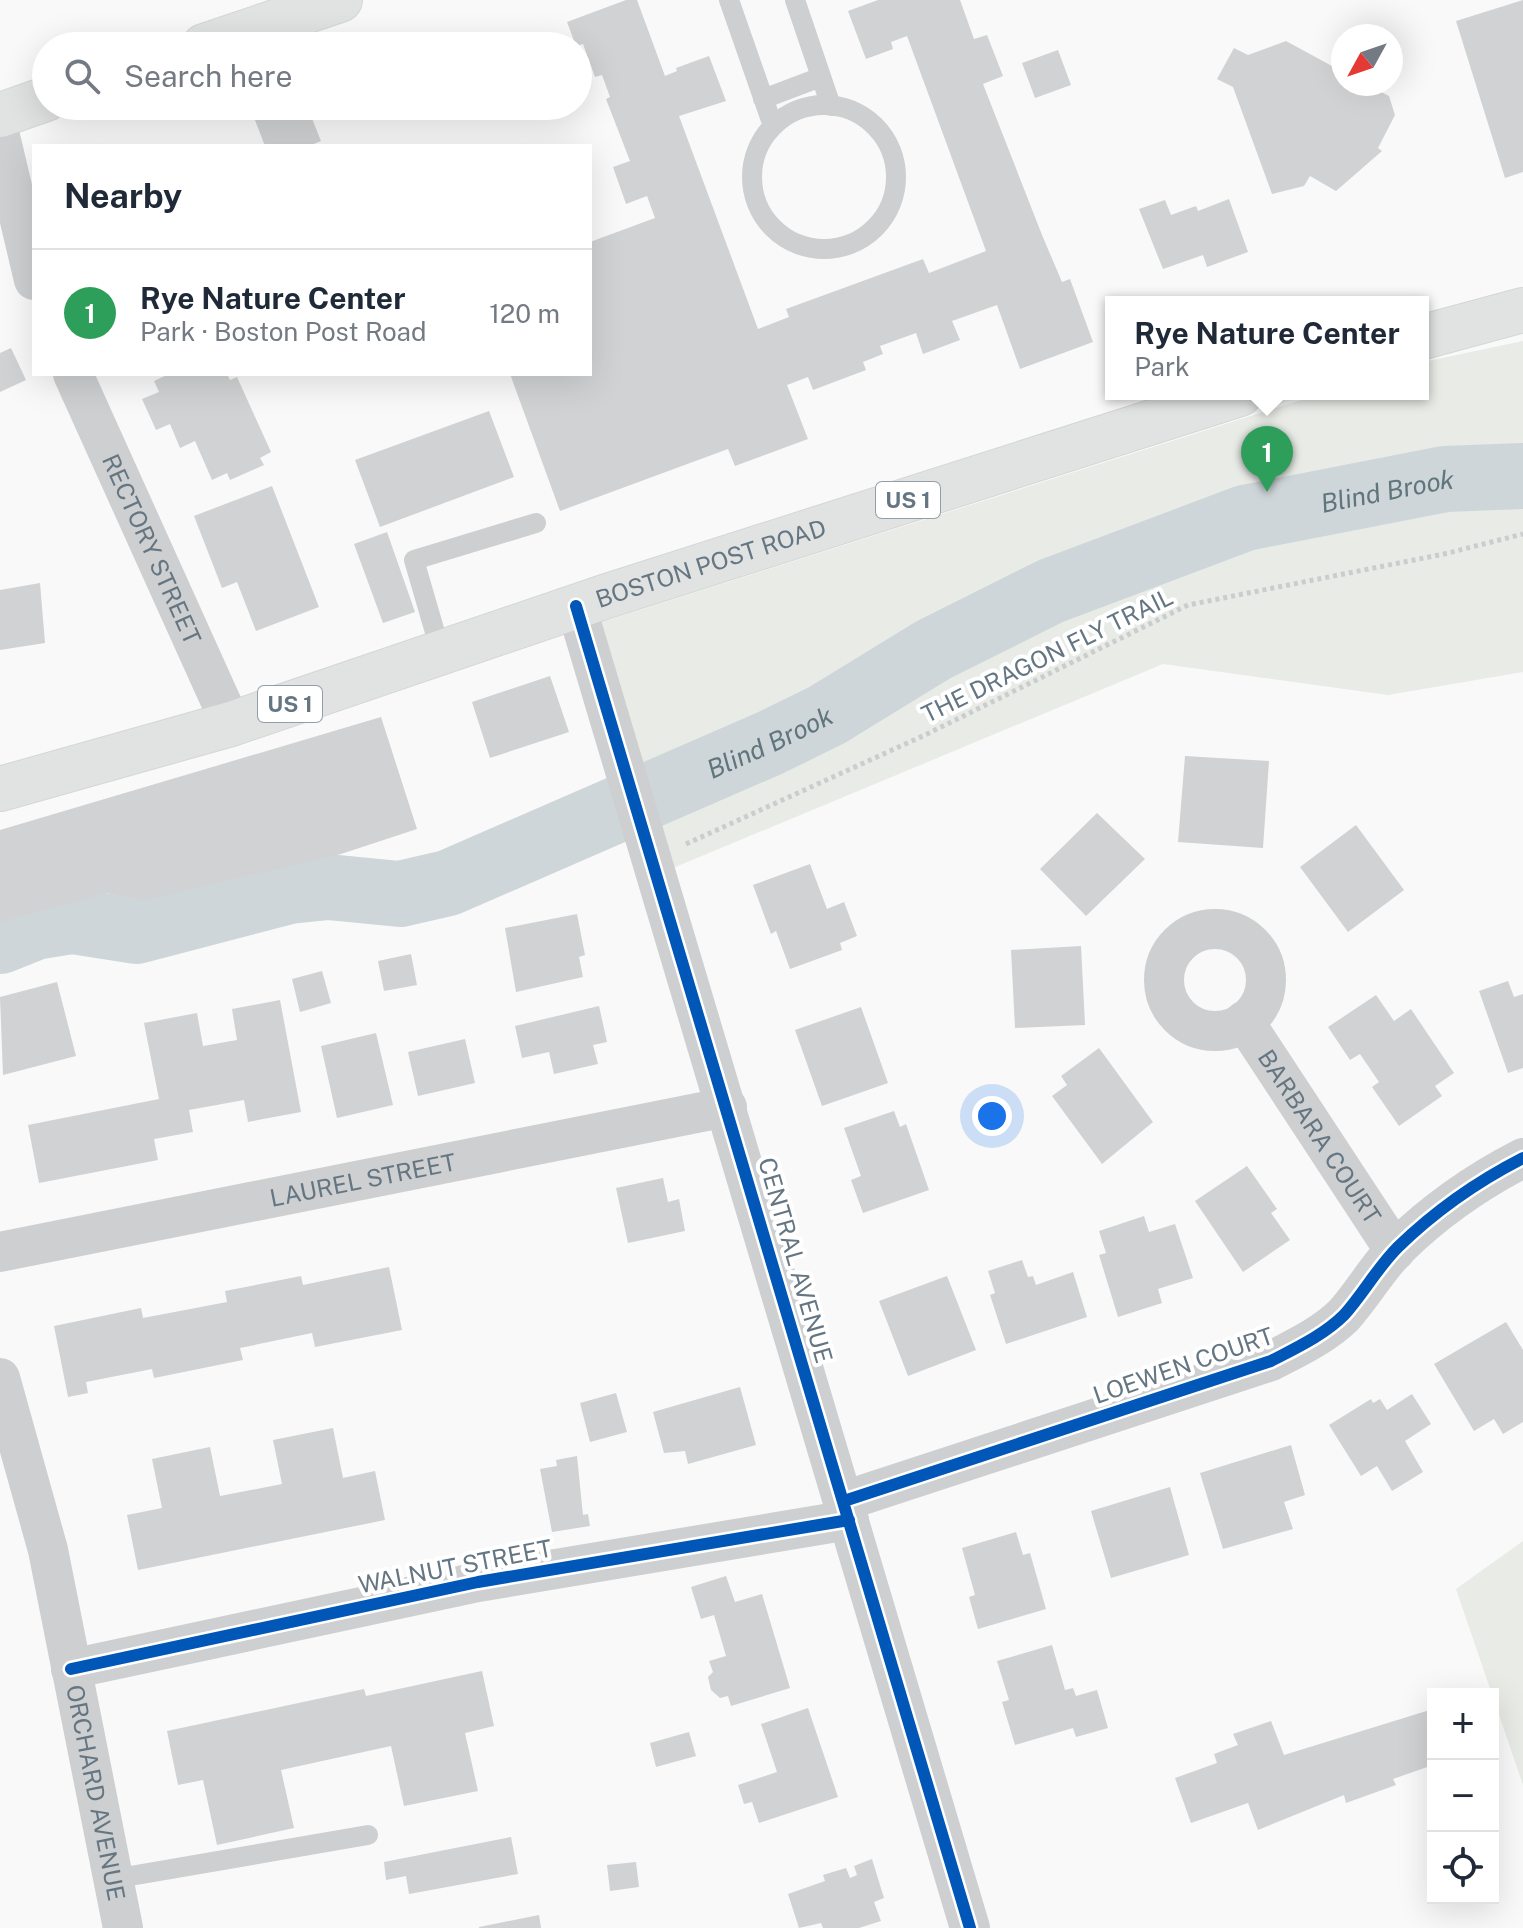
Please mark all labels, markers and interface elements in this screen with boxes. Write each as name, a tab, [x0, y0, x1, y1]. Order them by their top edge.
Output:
north arrow	[1331, 24, 1403, 96]
search box	[32, 32, 592, 120]
icon: search	[60, 54, 104, 98]
text: Search here	[124, 58, 292, 94]
text: Nearby	[64, 176, 182, 216]
text: Rye Nature Center	[140, 280, 406, 316]
popup	[1105, 296, 1429, 400]
text: 1	[84, 298, 96, 329]
text: 120 m	[489, 298, 560, 329]
text: Rye Nature Center	[1134, 315, 1400, 351]
text: Park · Boston Post Road	[140, 316, 426, 347]
text: Park	[1134, 351, 1190, 382]
pin: 1	[1241, 426, 1293, 492]
street label: RECTORY STREET	[97, 449, 207, 649]
water label: Blind Brook	[1318, 463, 1454, 518]
road number: US 1	[876, 482, 940, 518]
street label: BOSTON POST ROAD	[592, 513, 829, 613]
street label: THE DRAGON FLY TRAIL	[917, 582, 1177, 728]
road number: US 1	[258, 686, 322, 722]
water label: Blind Brook	[702, 699, 838, 784]
street label: BARBARA COURT	[1253, 1044, 1387, 1229]
your location	[972, 1096, 1012, 1136]
street label: LAUREL STREET	[267, 1147, 458, 1212]
street label: CENTRAL AVENUE	[753, 1154, 839, 1366]
street label: LOEWEN COURT	[1089, 1321, 1277, 1409]
street label: WALNUT STREET	[356, 1533, 554, 1599]
street label: ORCHARD AVENUE	[61, 1682, 131, 1903]
map controls	[1427, 1688, 1499, 1904]
button: +	[1427, 1688, 1499, 1760]
button: −	[1427, 1760, 1499, 1832]
button: locate	[1427, 1832, 1499, 1904]

